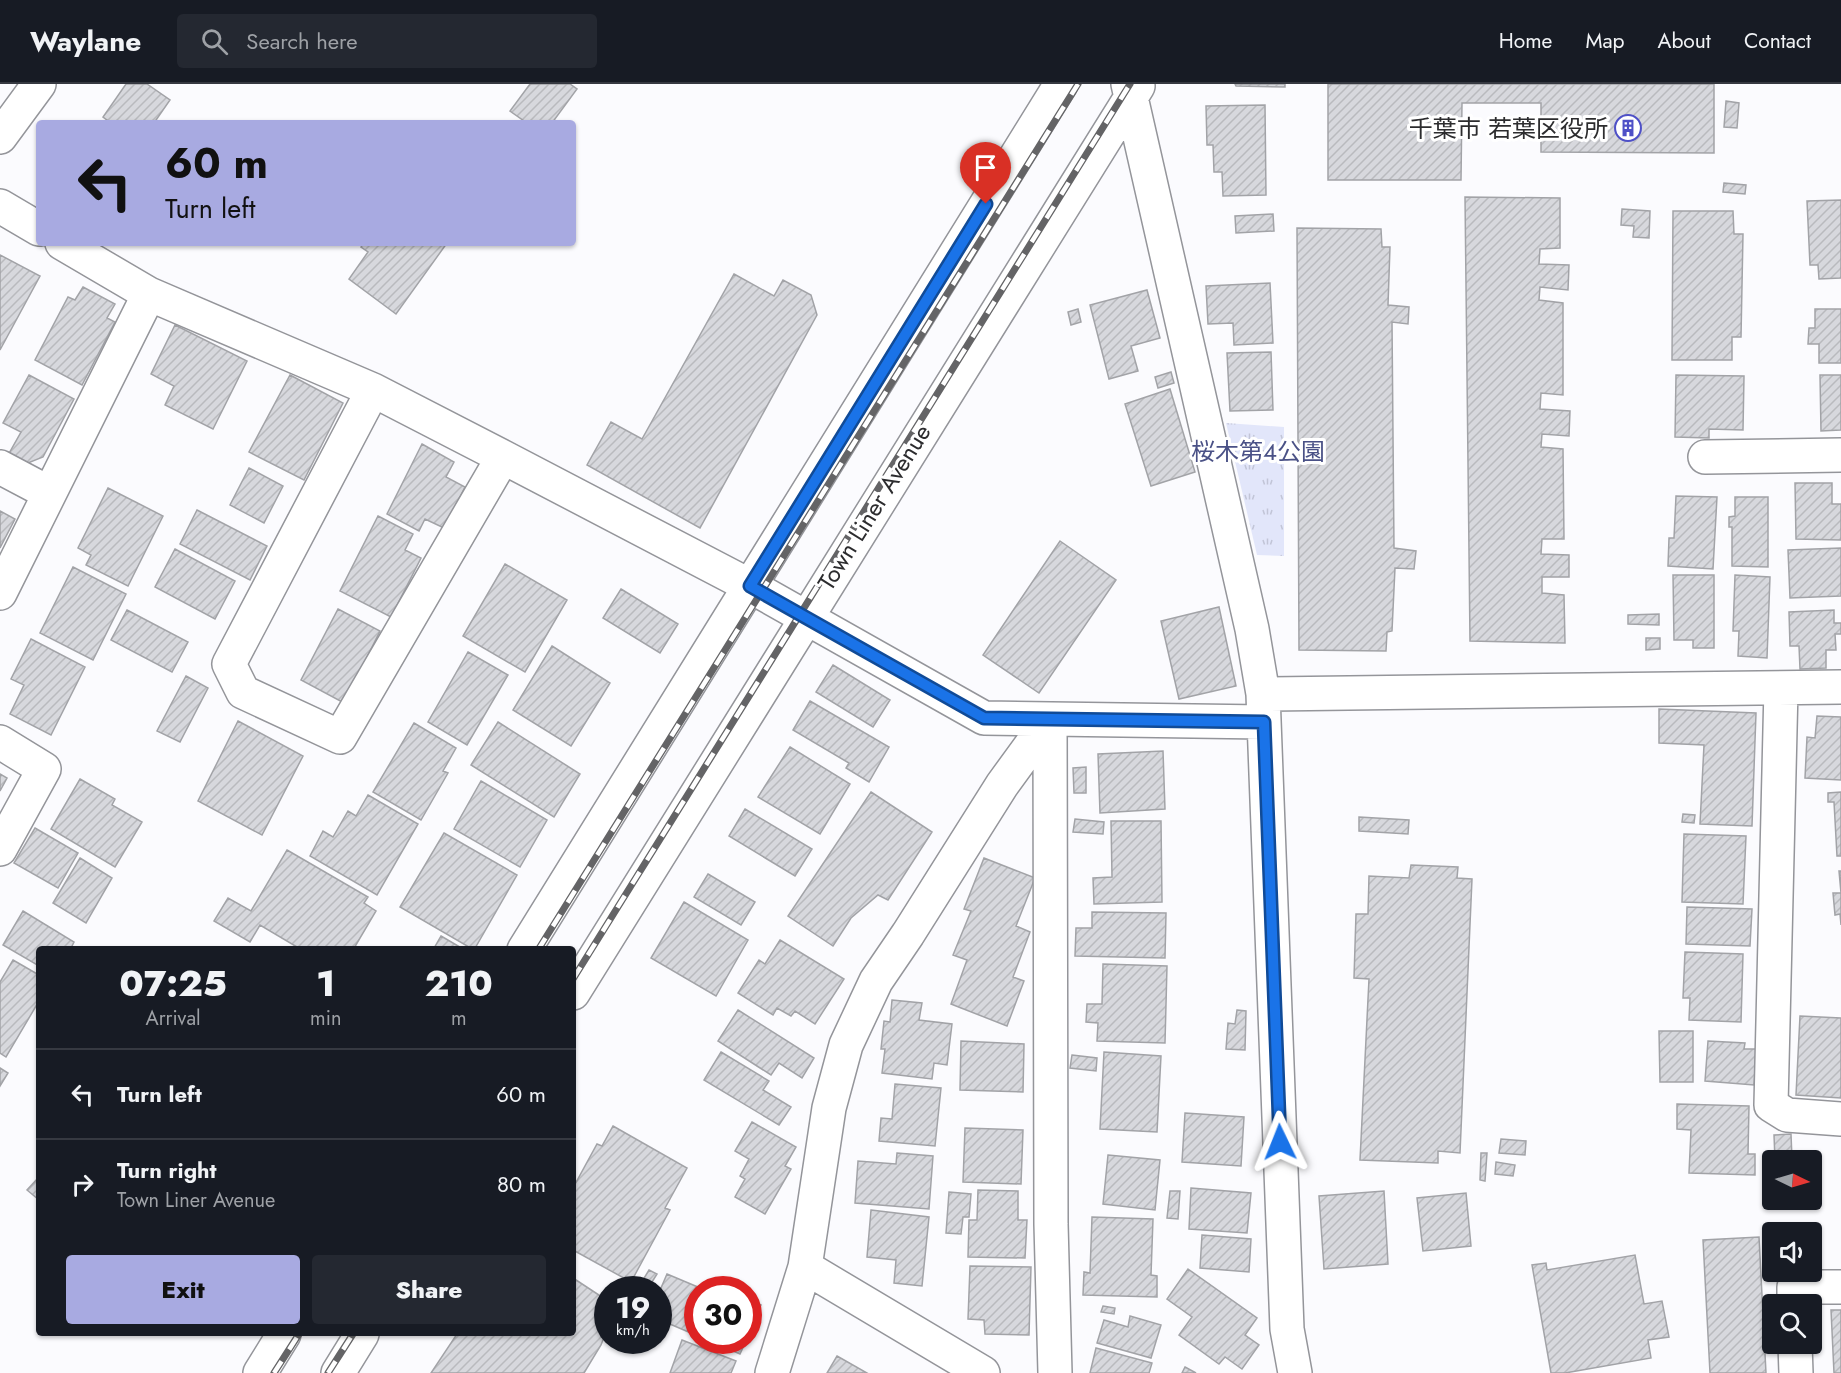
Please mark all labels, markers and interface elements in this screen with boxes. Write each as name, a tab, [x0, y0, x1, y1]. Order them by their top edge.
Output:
search box	[177, 14, 597, 68]
text: Waylane	[30, 21, 141, 62]
icon: search	[198, 25, 231, 58]
text: Search here	[246, 25, 358, 57]
text: Home	[1499, 26, 1552, 56]
text: Map	[1585, 26, 1625, 56]
text: About	[1658, 26, 1711, 56]
text: Contact	[1744, 26, 1811, 56]
place label: 千葉市 若葉区役所	[1409, 111, 1608, 146]
building icon: 千葉市 若葉区役所	[1613, 113, 1643, 143]
text: 60 m	[165, 133, 268, 194]
pin	[960, 142, 1011, 204]
icon: left	[66, 144, 144, 222]
icon: arrive	[969, 151, 1002, 184]
text: Turn left	[165, 189, 255, 228]
street label: Town Liner Avenue	[809, 417, 939, 597]
park label: 桜木第4公園	[1191, 434, 1325, 469]
text: 07:25	[119, 957, 227, 1009]
text: 1	[316, 957, 335, 1009]
text: 210	[425, 957, 493, 1009]
text: Arrival	[145, 1004, 201, 1033]
text: min	[310, 1004, 341, 1033]
text: m	[451, 1004, 466, 1033]
icon: left	[66, 1078, 99, 1111]
text: Turn left	[117, 1078, 202, 1110]
text: 60 m	[496, 1078, 546, 1110]
position arrow	[1248, 1110, 1312, 1174]
north arrow	[1762, 1150, 1822, 1210]
map controls	[1762, 1150, 1822, 1354]
text: Turn right	[117, 1154, 217, 1186]
icon: right	[66, 1168, 99, 1201]
text: 80 m	[497, 1168, 546, 1200]
text: Town Liner Avenue	[117, 1186, 275, 1215]
button: sound	[1762, 1222, 1822, 1282]
button: Exit	[66, 1255, 300, 1324]
button: Share	[312, 1255, 546, 1324]
speed limit sign: 30	[684, 1276, 762, 1354]
text: 19	[615, 1286, 651, 1329]
button: search	[1762, 1294, 1822, 1354]
text: km/h	[616, 1319, 650, 1341]

